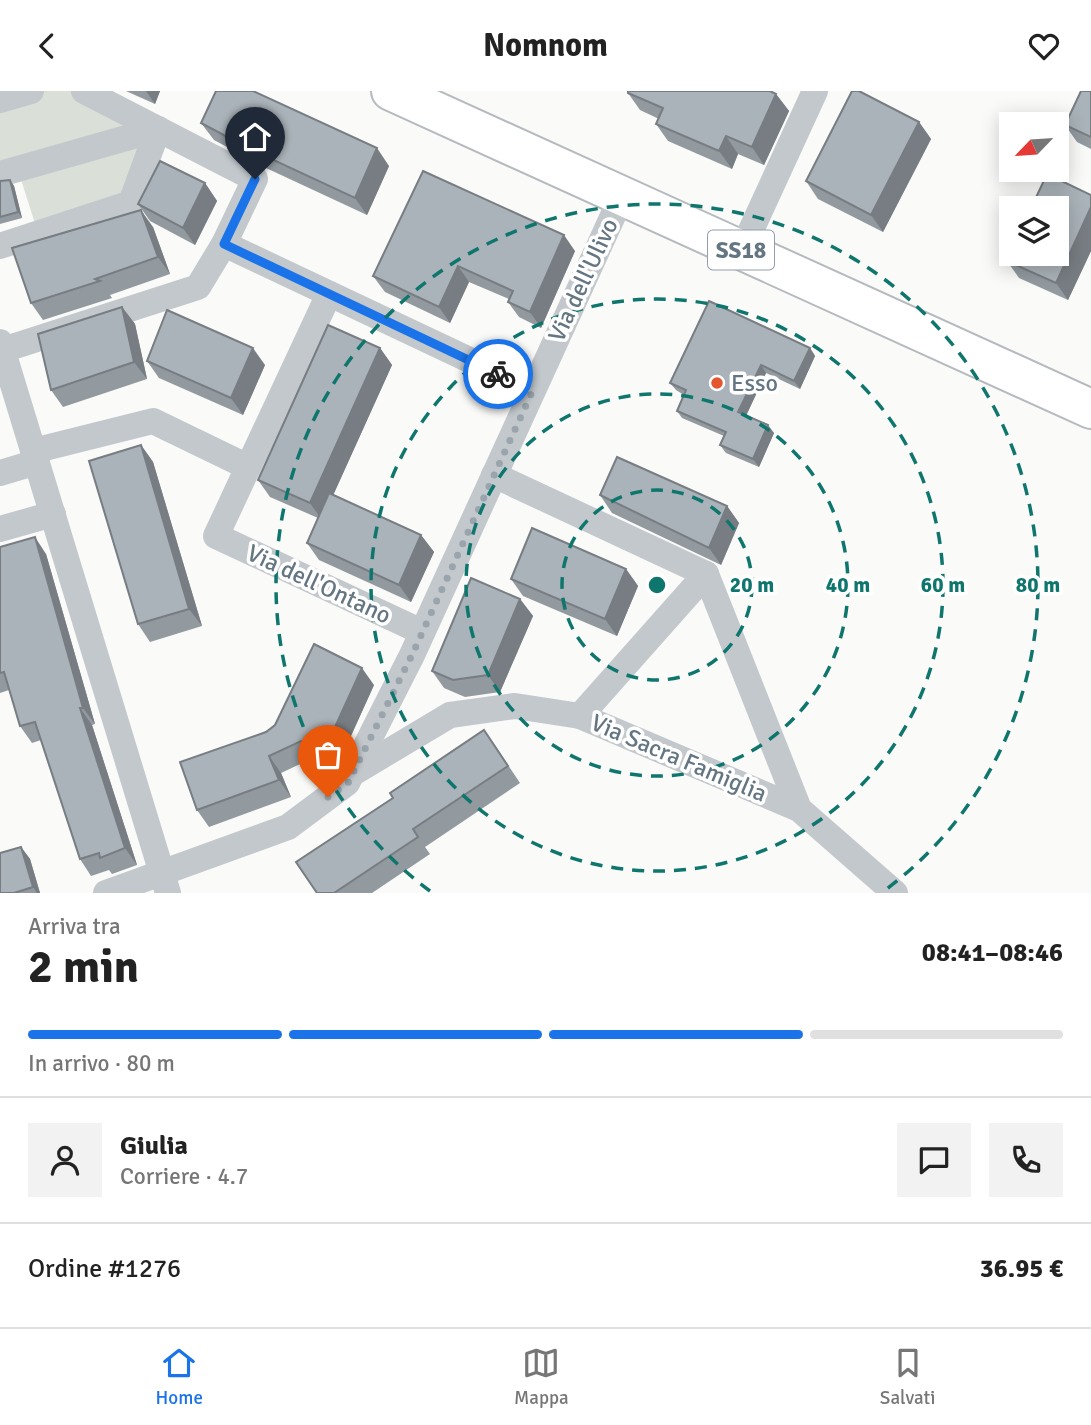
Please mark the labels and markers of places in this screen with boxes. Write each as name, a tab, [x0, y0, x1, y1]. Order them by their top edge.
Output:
pin	[225, 107, 285, 179]
place label: Esso	[731, 368, 778, 398]
marker: Esso	[709, 375, 725, 391]
centre of rings	[645, 573, 669, 597]
pin	[298, 725, 358, 797]

